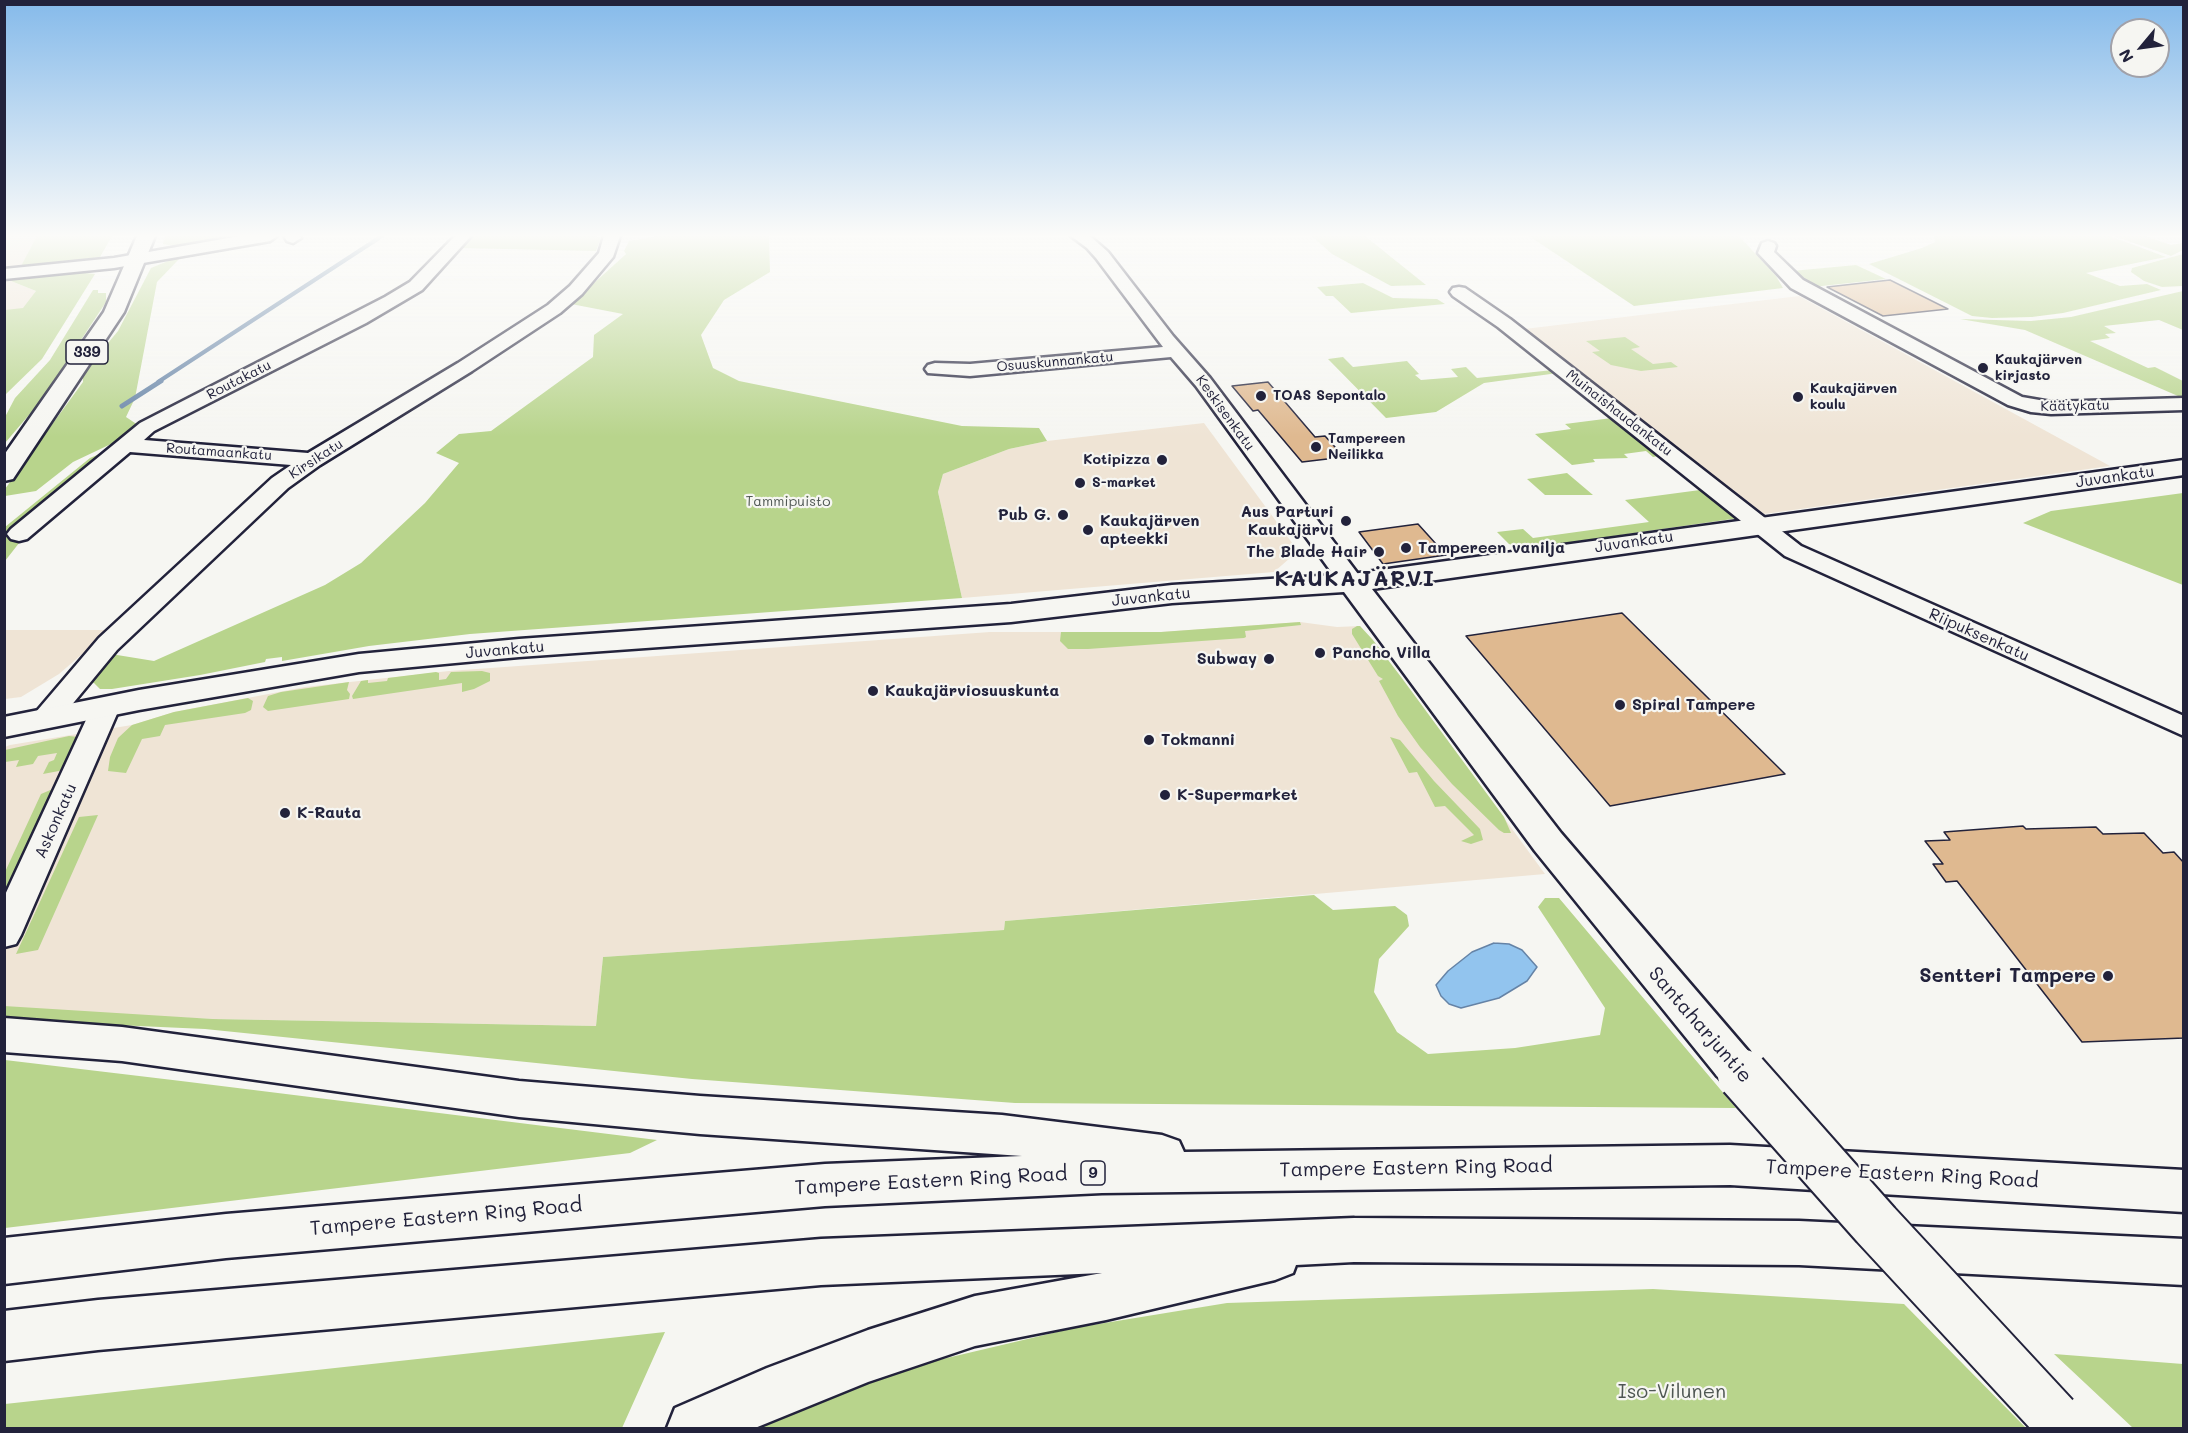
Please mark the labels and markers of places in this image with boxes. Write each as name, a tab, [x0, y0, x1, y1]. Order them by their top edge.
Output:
place label: Kaukajärven kirjasto	[1995, 352, 2082, 384]
marker: Kaukajärven kirjasto	[1976, 361, 1990, 375]
place label: Kaukajärven koulu	[1810, 381, 1897, 413]
place label: TOAS Sepontalo	[1273, 388, 1386, 404]
marker: TOAS Sepontalo	[1254, 389, 1268, 403]
marker: Kaukajärven koulu	[1791, 390, 1805, 404]
place label: Tampereen Neilikka	[1328, 431, 1405, 464]
marker: Tampereen Neilikka	[1309, 440, 1323, 454]
place label: Kotipizza	[1083, 452, 1150, 468]
marker: Kotipizza	[1155, 453, 1169, 467]
place label: S-market	[1092, 475, 1156, 491]
marker: S-market	[1073, 476, 1087, 490]
place label: Aus Parturi Kaukajärvi	[1241, 502, 1334, 540]
place label: Pub G.	[998, 505, 1051, 525]
marker: Pub G.	[1056, 508, 1070, 522]
place label: Kaukajärven apteekki	[1100, 511, 1200, 549]
marker: Aus Parturi Kaukajärvi	[1339, 514, 1353, 528]
marker: Kaukajärven apteekki	[1081, 523, 1095, 537]
place label: Tampereen vanilja	[1418, 538, 1565, 558]
marker: Tampereen vanilja	[1399, 541, 1413, 555]
place label: The Blade Hair	[1246, 542, 1367, 562]
marker: The Blade Hair	[1372, 545, 1386, 559]
place label: Pancho Villa	[1332, 643, 1431, 663]
marker: Pancho Villa	[1313, 646, 1327, 660]
place label: Subway	[1197, 649, 1257, 669]
marker: Subway	[1262, 652, 1276, 666]
place label: Kaukajärviosuuskunta	[885, 681, 1059, 701]
marker: Kaukajärviosuuskunta	[866, 684, 880, 698]
place label: Spiral Tampere	[1632, 695, 1755, 715]
marker: Spiral Tampere	[1613, 698, 1627, 712]
place label: Tokmanni	[1161, 730, 1235, 750]
marker: Tokmanni	[1142, 733, 1156, 747]
place label: K-Supermarket	[1177, 785, 1298, 805]
marker: K-Supermarket	[1158, 788, 1172, 802]
place label: K-Rauta	[297, 803, 361, 823]
marker: K-Rauta	[278, 806, 292, 820]
place label: Sentteri Tampere	[1919, 964, 2096, 988]
marker: Sentteri Tampere	[2101, 969, 2115, 983]

